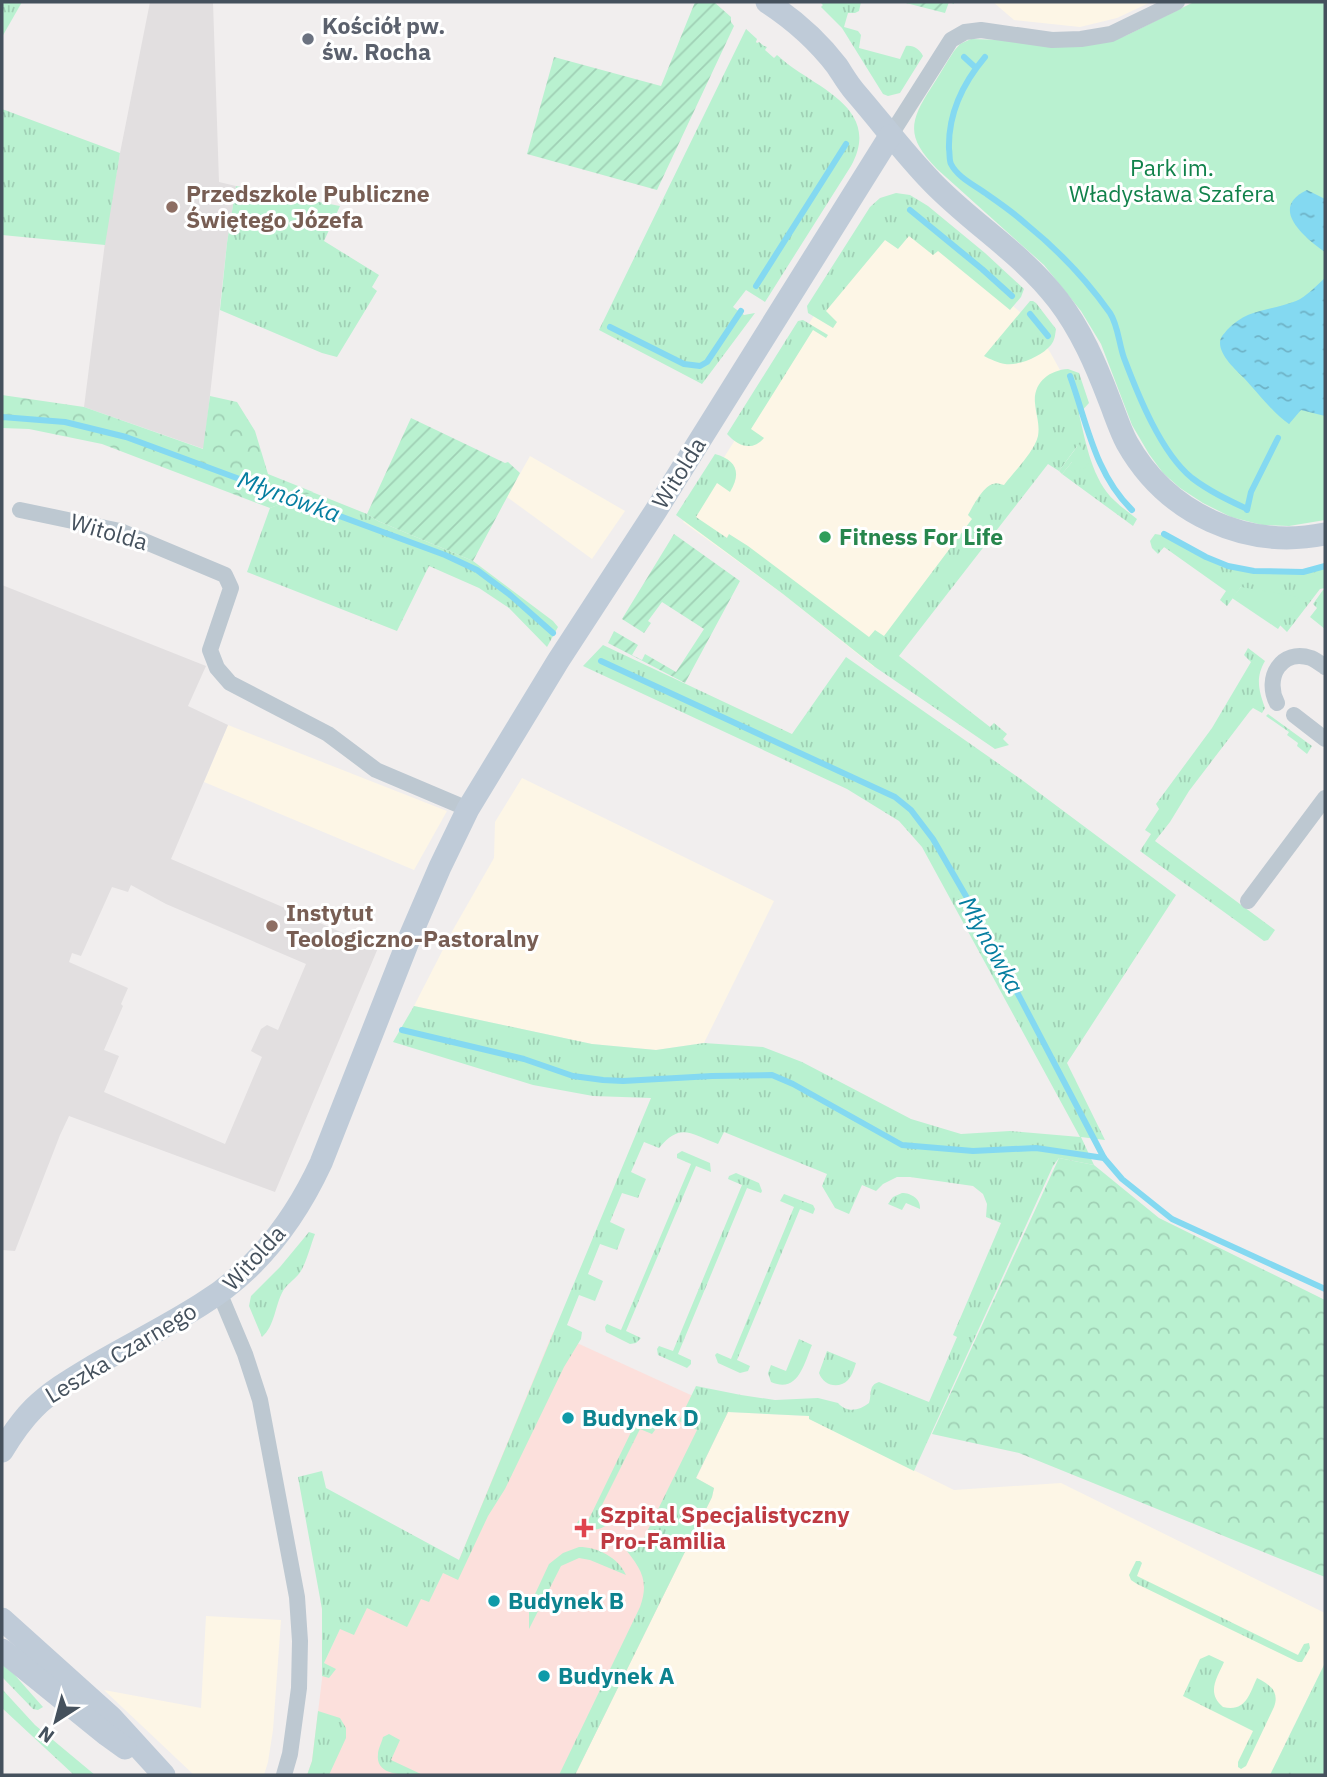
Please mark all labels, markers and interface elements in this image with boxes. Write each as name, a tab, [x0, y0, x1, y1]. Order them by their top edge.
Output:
place label: Kościół pw. św. Rocha	[322, 10, 445, 66]
marker: Kościół pw. św. Rocha	[300, 31, 316, 47]
park label: Park im. Władysława Szafera	[1069, 152, 1275, 208]
place label: Przedszkole Publiczne Świętego Józefa	[186, 178, 430, 234]
marker: Przedszkole Publiczne Świętego Józefa	[164, 199, 180, 215]
street label: Witolda	[645, 431, 712, 514]
water label: Młynówka	[234, 463, 345, 529]
street label: Witolda	[67, 506, 151, 556]
place label: Fitness For Life	[839, 521, 1003, 551]
marker: Fitness For Life	[817, 529, 833, 545]
water label: Młynówka	[952, 890, 1032, 999]
place label: Instytut Teologiczno-Pastoralny	[286, 897, 540, 953]
marker: Instytut Teologiczno-Pastoralny	[264, 918, 280, 934]
street label: Witolda	[215, 1218, 291, 1296]
street label: Leszka Czarnego	[39, 1295, 202, 1409]
place label: Budynek D	[582, 1402, 699, 1432]
marker: Budynek D	[560, 1410, 576, 1426]
place label: Szpital Specjalistyczny Pro-Familia	[600, 1499, 850, 1555]
marker: Szpital Specjalistyczny Pro-Familia	[574, 1518, 594, 1538]
place label: Budynek B	[508, 1585, 624, 1615]
marker: Budynek B	[486, 1593, 502, 1609]
place label: Budynek A	[558, 1660, 675, 1690]
marker: Budynek A	[536, 1668, 552, 1684]
north arrow	[21, 1686, 91, 1756]
text: N	[33, 1721, 59, 1749]

